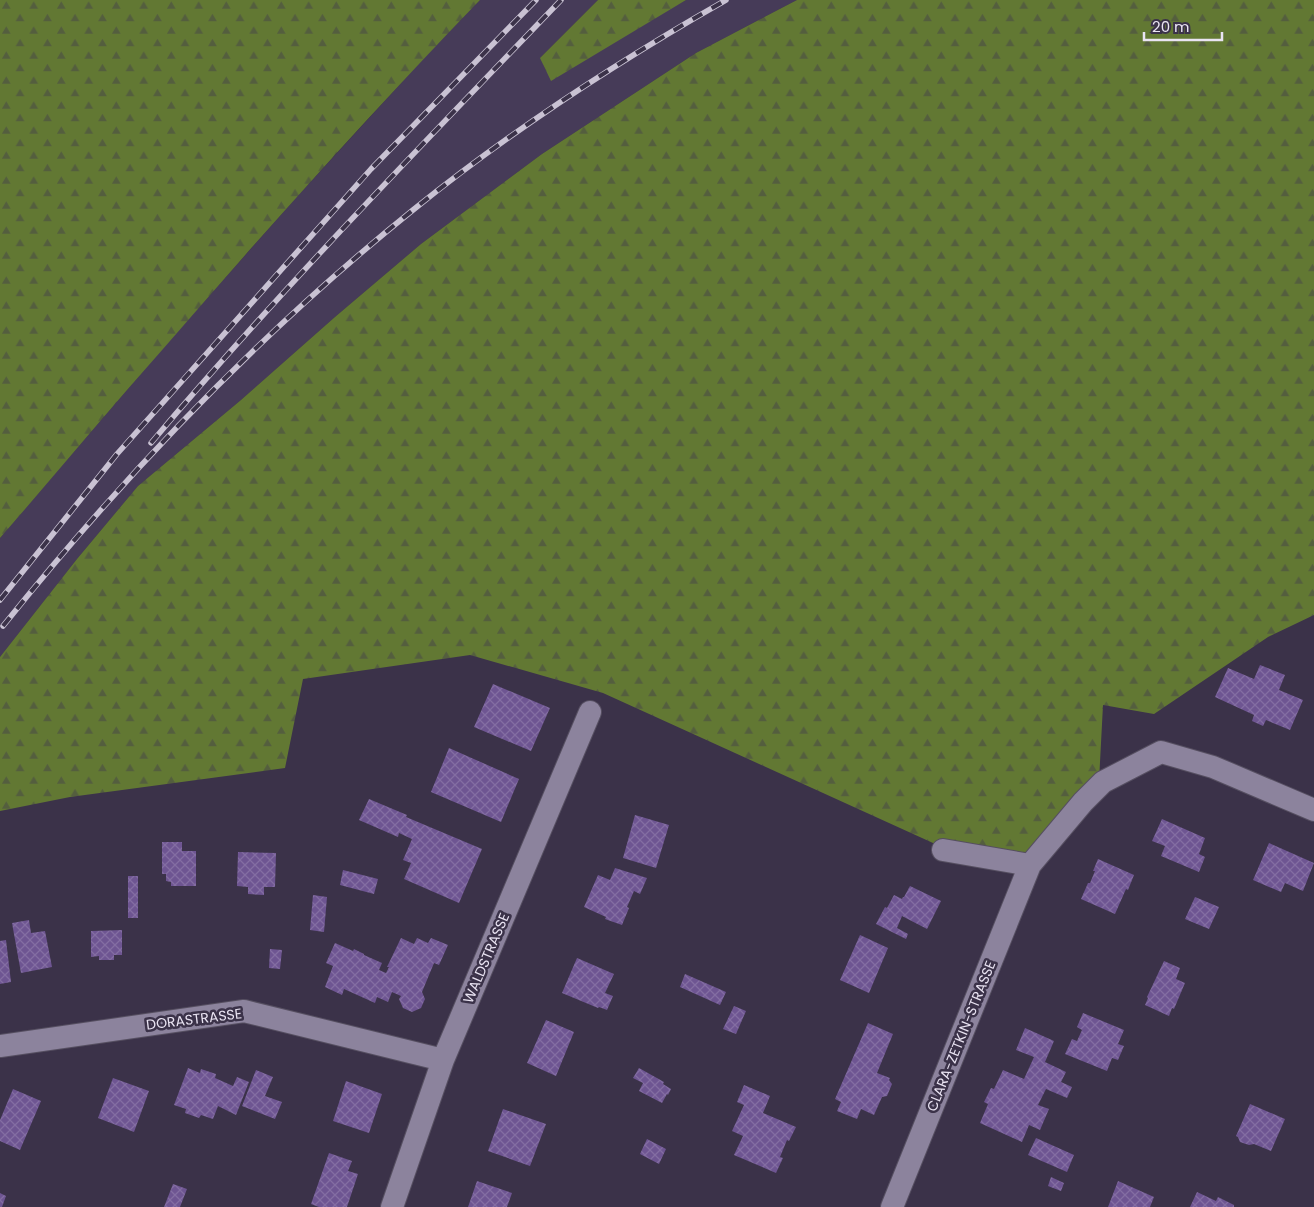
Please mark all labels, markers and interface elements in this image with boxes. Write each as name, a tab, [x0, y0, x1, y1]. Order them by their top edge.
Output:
scale bar	[1144, 10, 1222, 42]
text: 20 m	[1152, 16, 1190, 37]
street label: WALDSTRASSE	[458, 910, 514, 1006]
street label: CLARA-ZETKIN-STRASSE	[922, 958, 1000, 1114]
street label: DORASTRASSE	[145, 1003, 243, 1035]

